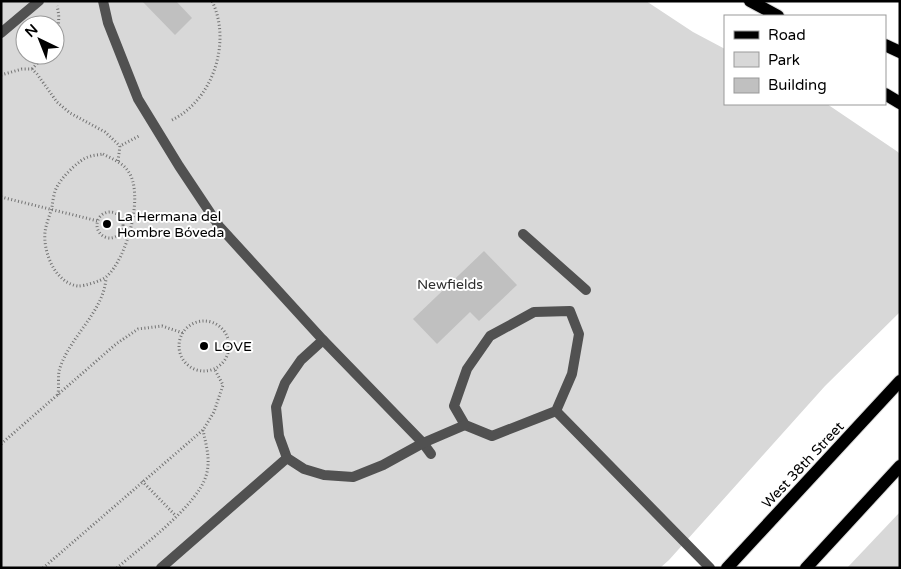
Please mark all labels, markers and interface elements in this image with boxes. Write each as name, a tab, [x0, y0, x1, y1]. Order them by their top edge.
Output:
north arrow	[15, 15, 65, 65]
legend	[724, 15, 886, 105]
text: N	[22, 21, 41, 41]
text: Road	[768, 26, 806, 44]
text: Park	[768, 51, 800, 69]
text: Building	[768, 76, 827, 94]
place label: La Hermana del Hombre Bóveda	[117, 208, 224, 241]
marker: La Hermana del Hombre Bóveda	[101, 218, 113, 230]
park label: Newfields	[417, 276, 483, 293]
place label: LOVE	[214, 338, 252, 355]
marker: LOVE	[198, 340, 210, 352]
street label: West 38th Street	[759, 418, 848, 512]

